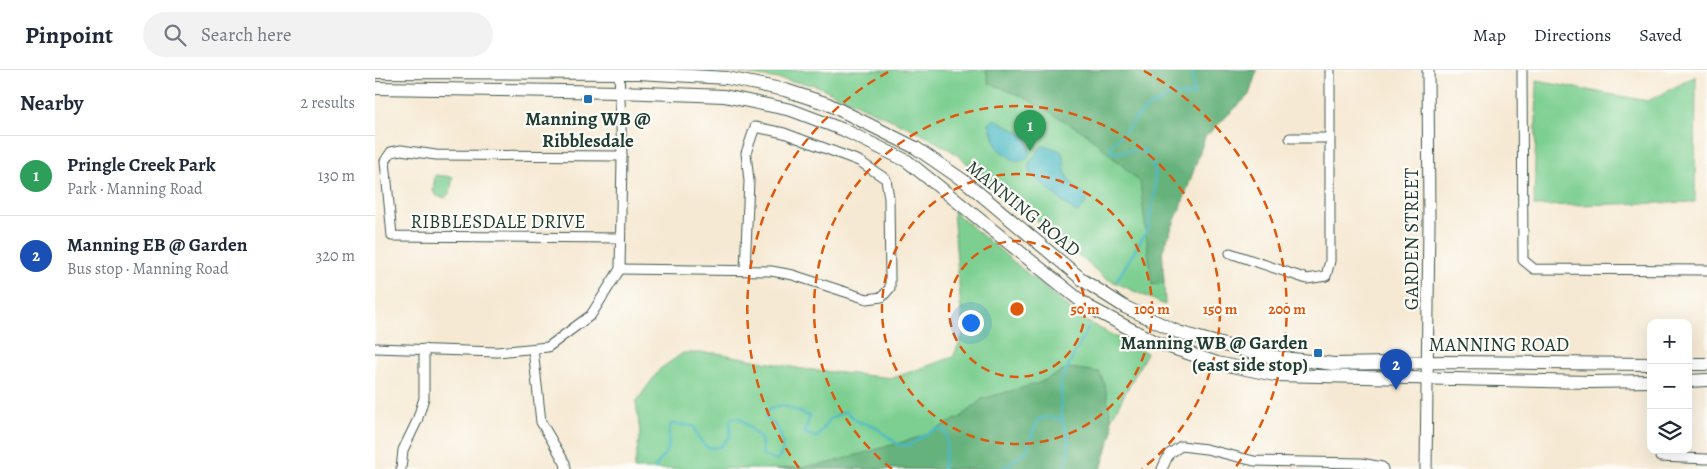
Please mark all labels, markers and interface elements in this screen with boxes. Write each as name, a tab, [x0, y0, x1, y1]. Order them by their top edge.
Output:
search box	[143, 12, 493, 57]
text: Pinpoint	[25, 19, 113, 51]
icon: search	[161, 21, 189, 49]
text: Search here	[201, 22, 291, 48]
text: Map	[1473, 23, 1506, 47]
text: Directions	[1534, 23, 1611, 47]
text: Saved	[1639, 23, 1682, 47]
text: Nearby	[20, 89, 83, 117]
text: 2 results	[300, 92, 355, 114]
marker: Manning WB @ Ribblesdale	[582, 93, 594, 105]
place label: Manning WB @ Ribblesdale	[525, 106, 651, 154]
pin: 1	[1014, 110, 1046, 151]
text: Pringle Creek Park	[67, 152, 216, 178]
street label: MANNING ROAD	[961, 155, 1086, 263]
text: 1	[33, 165, 39, 187]
text: 130 m	[318, 165, 355, 187]
street label: GARDEN STREET	[1399, 167, 1425, 310]
text: Park · Manning Road	[67, 178, 203, 200]
street label: RIBBLESDALE DRIVE	[411, 209, 585, 235]
text: Manning EB @ Garden	[67, 232, 247, 258]
text: 2	[32, 245, 40, 267]
text: 320 m	[316, 245, 355, 267]
text: Bus stop · Manning Road	[67, 258, 229, 280]
text: 50 m	[1070, 299, 1100, 319]
text: 100 m	[1134, 299, 1170, 319]
text: 150 m	[1203, 299, 1238, 319]
text: 200 m	[1268, 299, 1306, 319]
centre of rings	[1008, 300, 1026, 318]
your location	[958, 310, 984, 336]
map controls	[1647, 319, 1692, 454]
button: +	[1647, 319, 1692, 364]
place label: Manning WB @ Garden (east side stop)	[1121, 330, 1308, 378]
street label: MANNING ROAD	[1429, 332, 1569, 358]
marker: Manning WB @ Garden (east side stop)	[1312, 347, 1324, 359]
pin: 2	[1380, 349, 1412, 390]
button: −	[1647, 364, 1692, 409]
button: layers	[1647, 409, 1692, 454]

